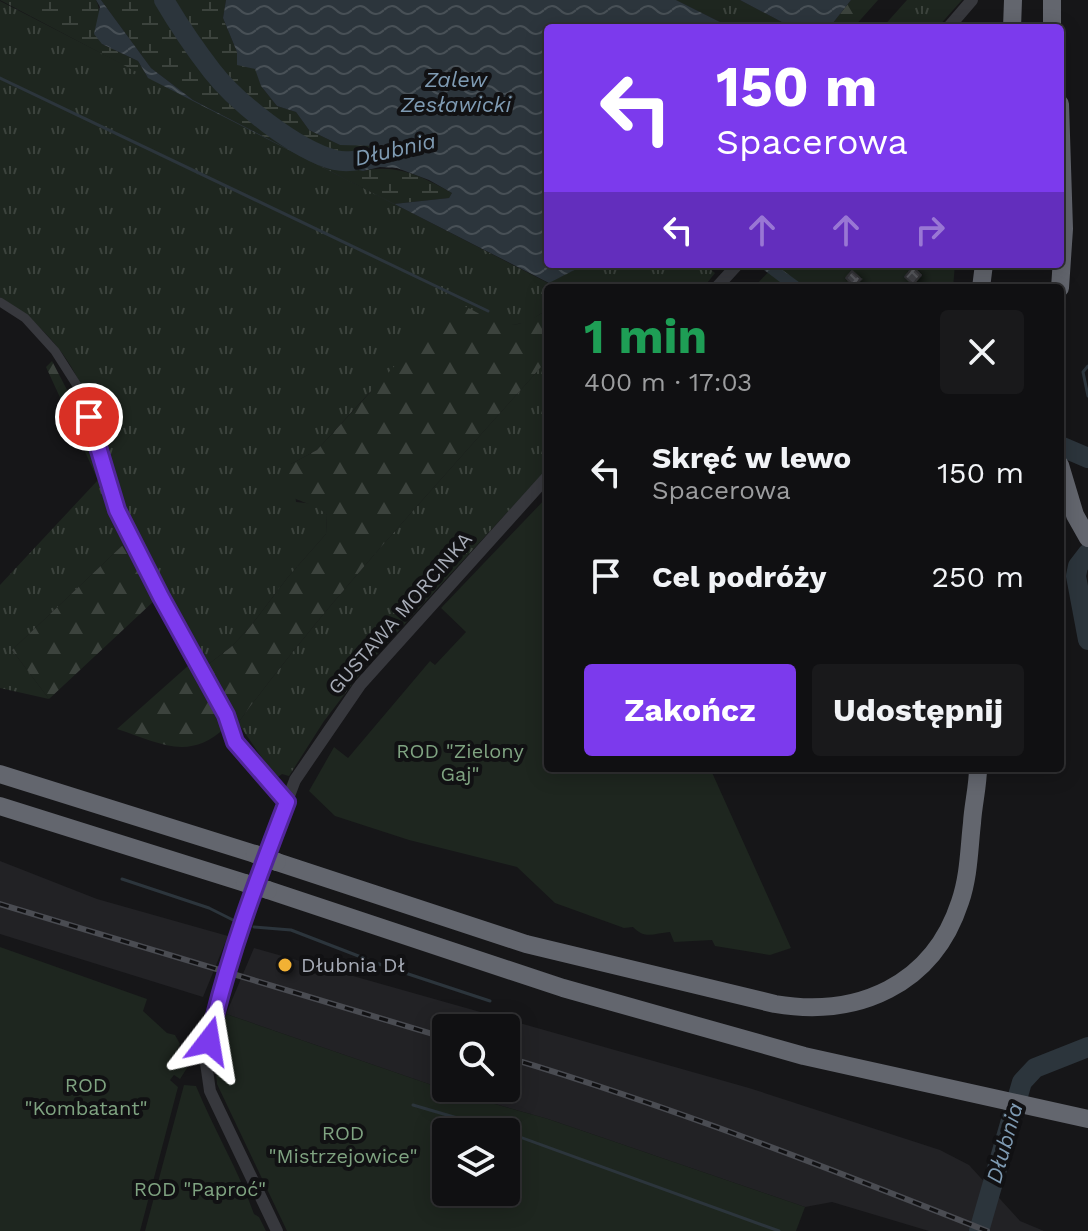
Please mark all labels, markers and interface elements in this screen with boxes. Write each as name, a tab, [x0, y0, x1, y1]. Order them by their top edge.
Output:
text: 150 m	[716, 54, 878, 120]
icon: left	[584, 56, 688, 160]
water label: Zalew Zesławicki	[400, 67, 513, 117]
text: Spacerowa	[716, 121, 908, 163]
water label: Dłubnia	[352, 128, 438, 171]
icon: left	[656, 208, 700, 252]
icon: ahead	[740, 208, 784, 252]
icon: ahead	[824, 208, 868, 252]
icon: right	[908, 208, 952, 252]
text: 1 min	[584, 308, 707, 365]
button: close	[940, 310, 1024, 394]
text: 400 m · 17:03	[584, 367, 752, 397]
pin	[55, 383, 123, 451]
icon: arrive	[67, 395, 111, 439]
text: Skręć w lewo	[652, 440, 851, 475]
icon: left	[584, 450, 628, 494]
text: 150 m	[937, 455, 1024, 490]
text: Spacerowa	[652, 475, 791, 505]
street label: GUSTAWA MORCINKA	[323, 527, 477, 699]
icon: arrive	[584, 554, 628, 598]
text: Cel podróży	[652, 559, 826, 594]
text: 250 m	[932, 559, 1024, 594]
button: Zakończ	[584, 664, 796, 756]
button: Udostępnij	[812, 664, 1024, 756]
park label: ROD "Zielony Gaj"	[396, 739, 524, 786]
place label: Dłubnia Dł	[301, 953, 405, 977]
marker: Dłubnia Dł	[276, 956, 294, 974]
position arrow	[167, 999, 251, 1083]
map controls	[432, 1014, 520, 1206]
button: search	[432, 1014, 520, 1102]
park label: ROD "Kombatant"	[24, 1073, 148, 1120]
water label: Dłubnia	[981, 1100, 1028, 1186]
button: layers	[432, 1118, 520, 1206]
park label: ROD "Mistrzejowice"	[268, 1121, 418, 1168]
park label: ROD "Paproć"	[134, 1177, 266, 1201]

